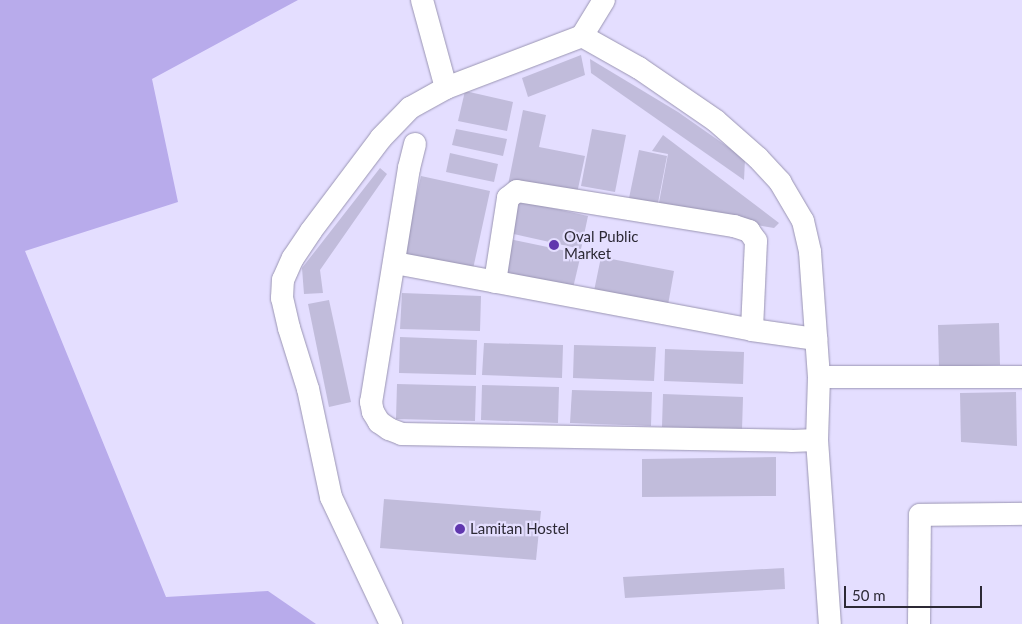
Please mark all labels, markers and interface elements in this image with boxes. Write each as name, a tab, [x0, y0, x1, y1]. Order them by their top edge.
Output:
place label: Oval Public Market	[564, 227, 638, 262]
marker: Oval Public Market	[548, 239, 560, 251]
place label: Lamitan Hostel	[470, 520, 569, 538]
marker: Lamitan Hostel	[454, 523, 466, 535]
scale bar	[847, 576, 984, 608]
text: 50 m	[852, 586, 886, 604]

